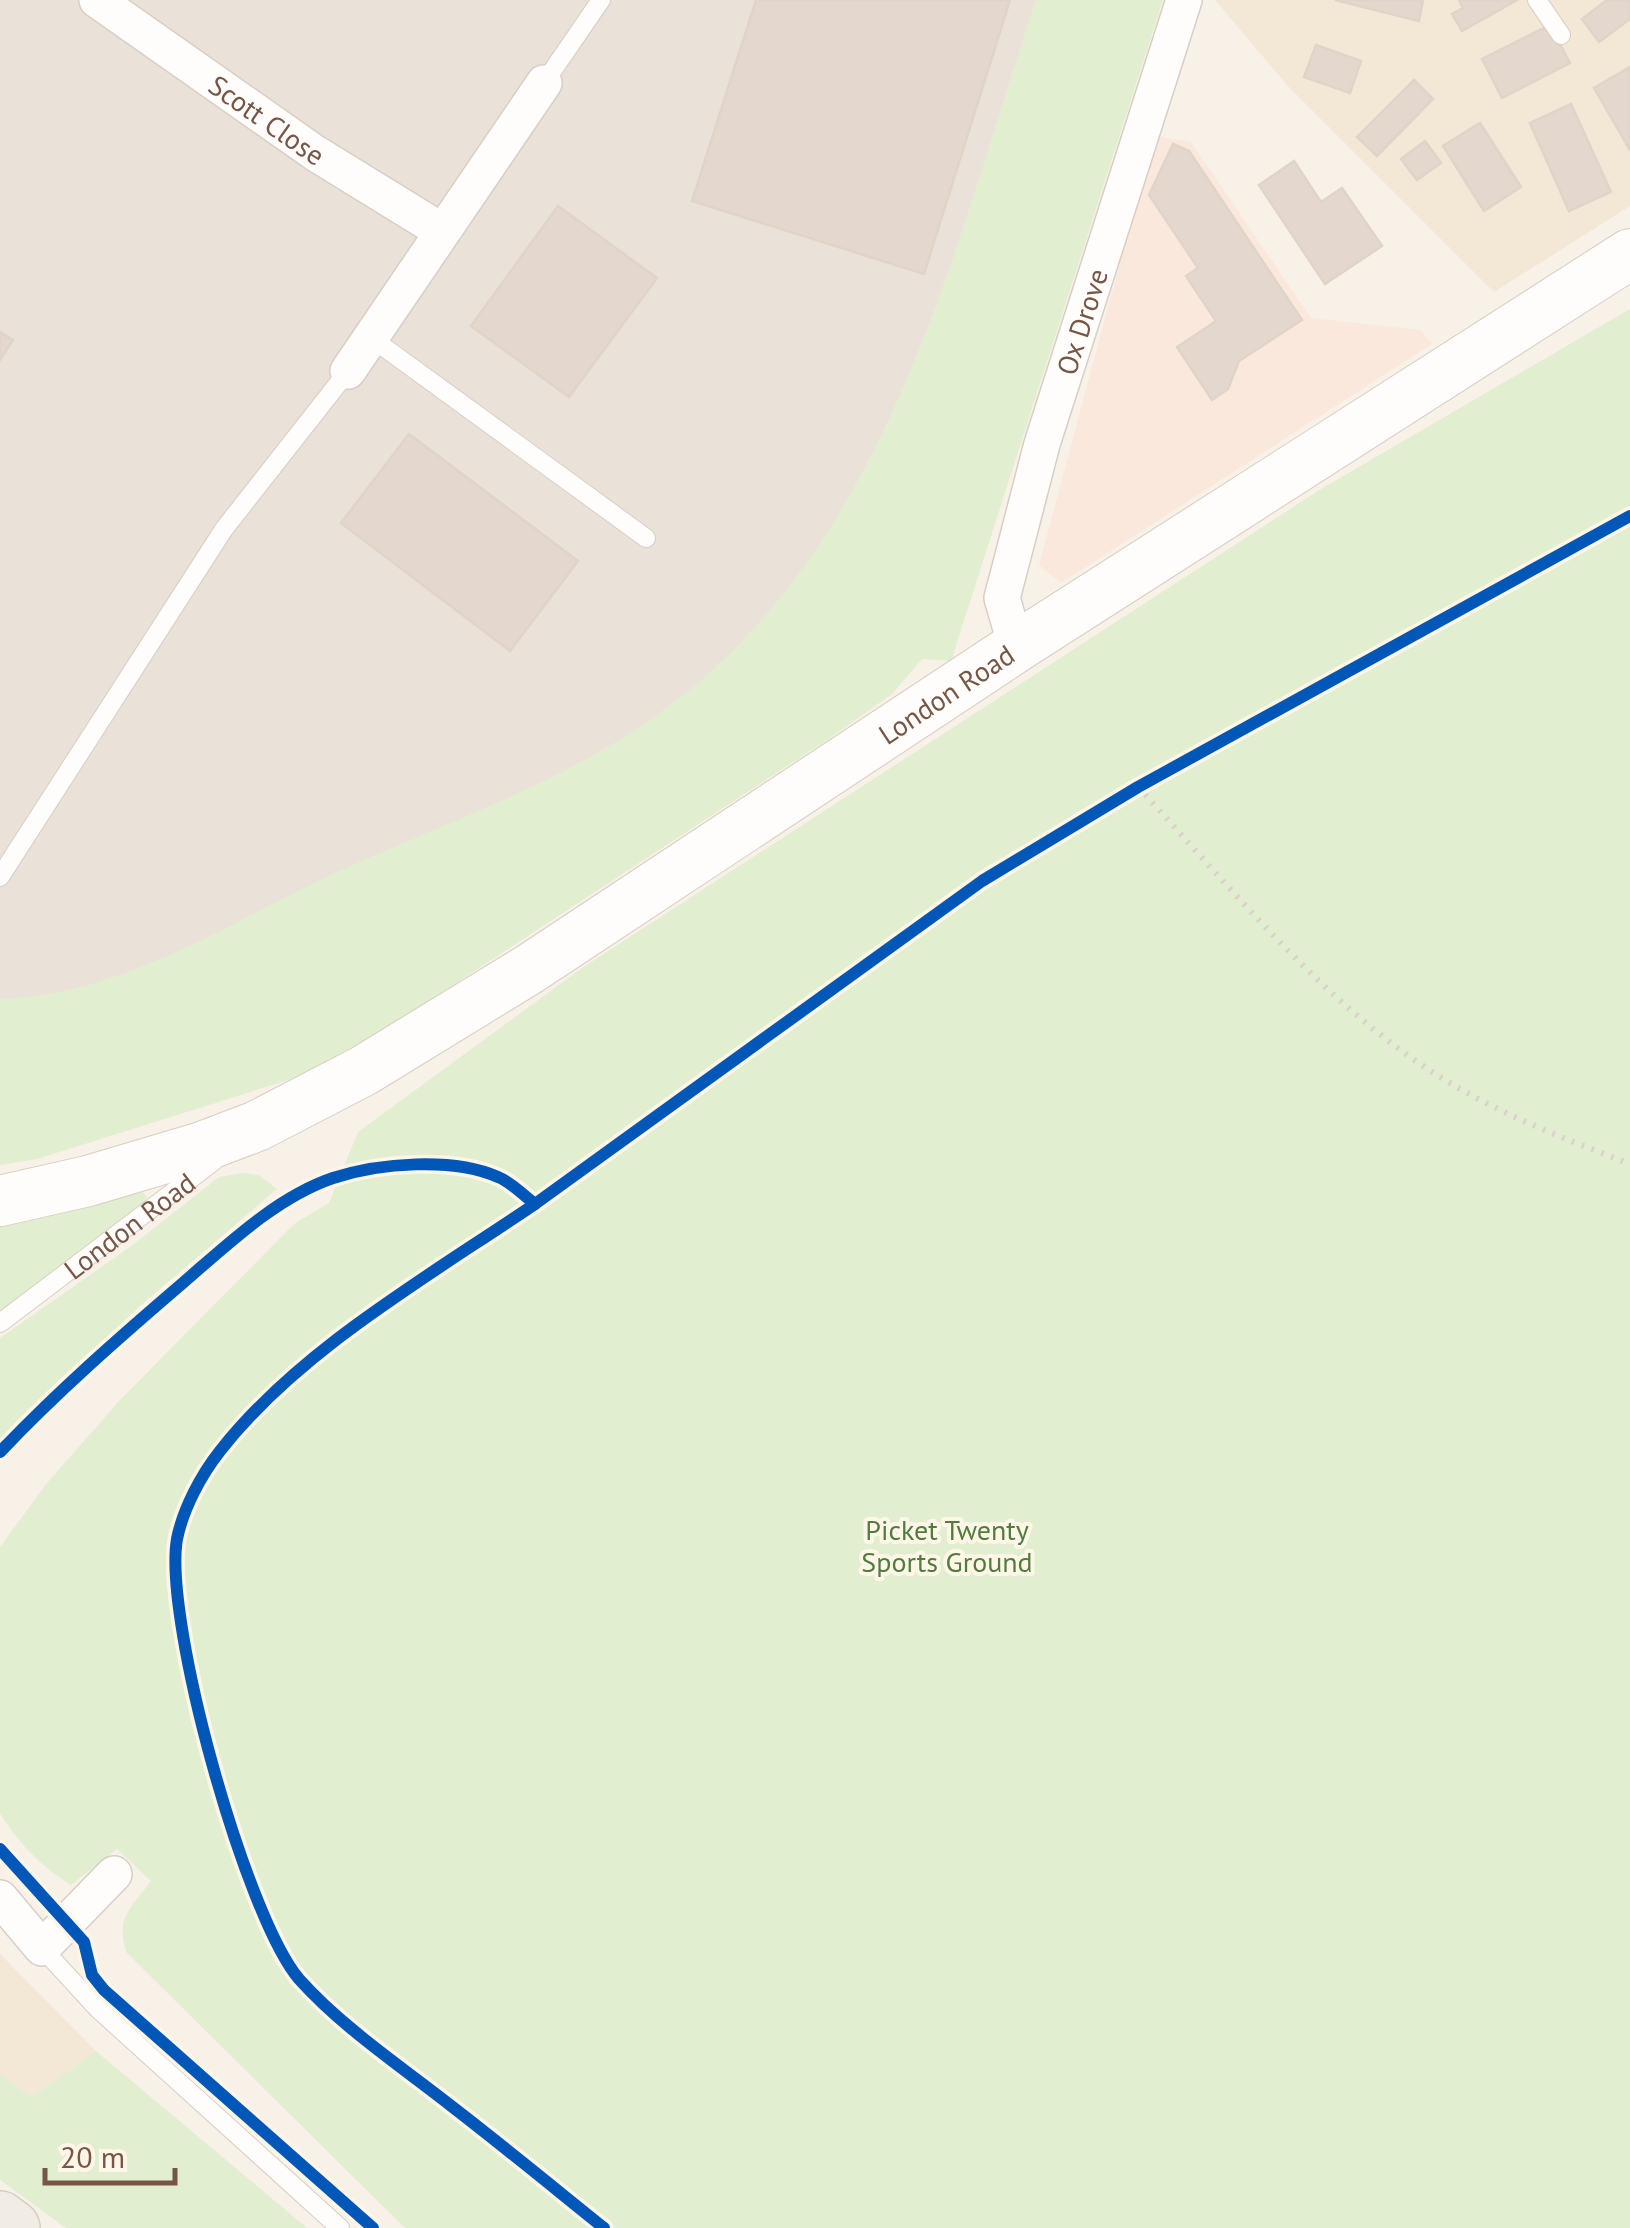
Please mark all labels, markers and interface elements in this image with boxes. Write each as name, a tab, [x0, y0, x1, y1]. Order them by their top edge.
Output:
street label: Scott Close	[202, 66, 332, 173]
street label: Ox Drove	[1047, 264, 1115, 379]
street label: London Road	[871, 635, 1021, 752]
street label: London Road	[56, 1164, 202, 1287]
park label: Picket Twenty Sports Ground	[861, 1511, 1033, 1580]
scale bar	[45, 2123, 175, 2185]
text: 20 m	[60, 2137, 125, 2176]

